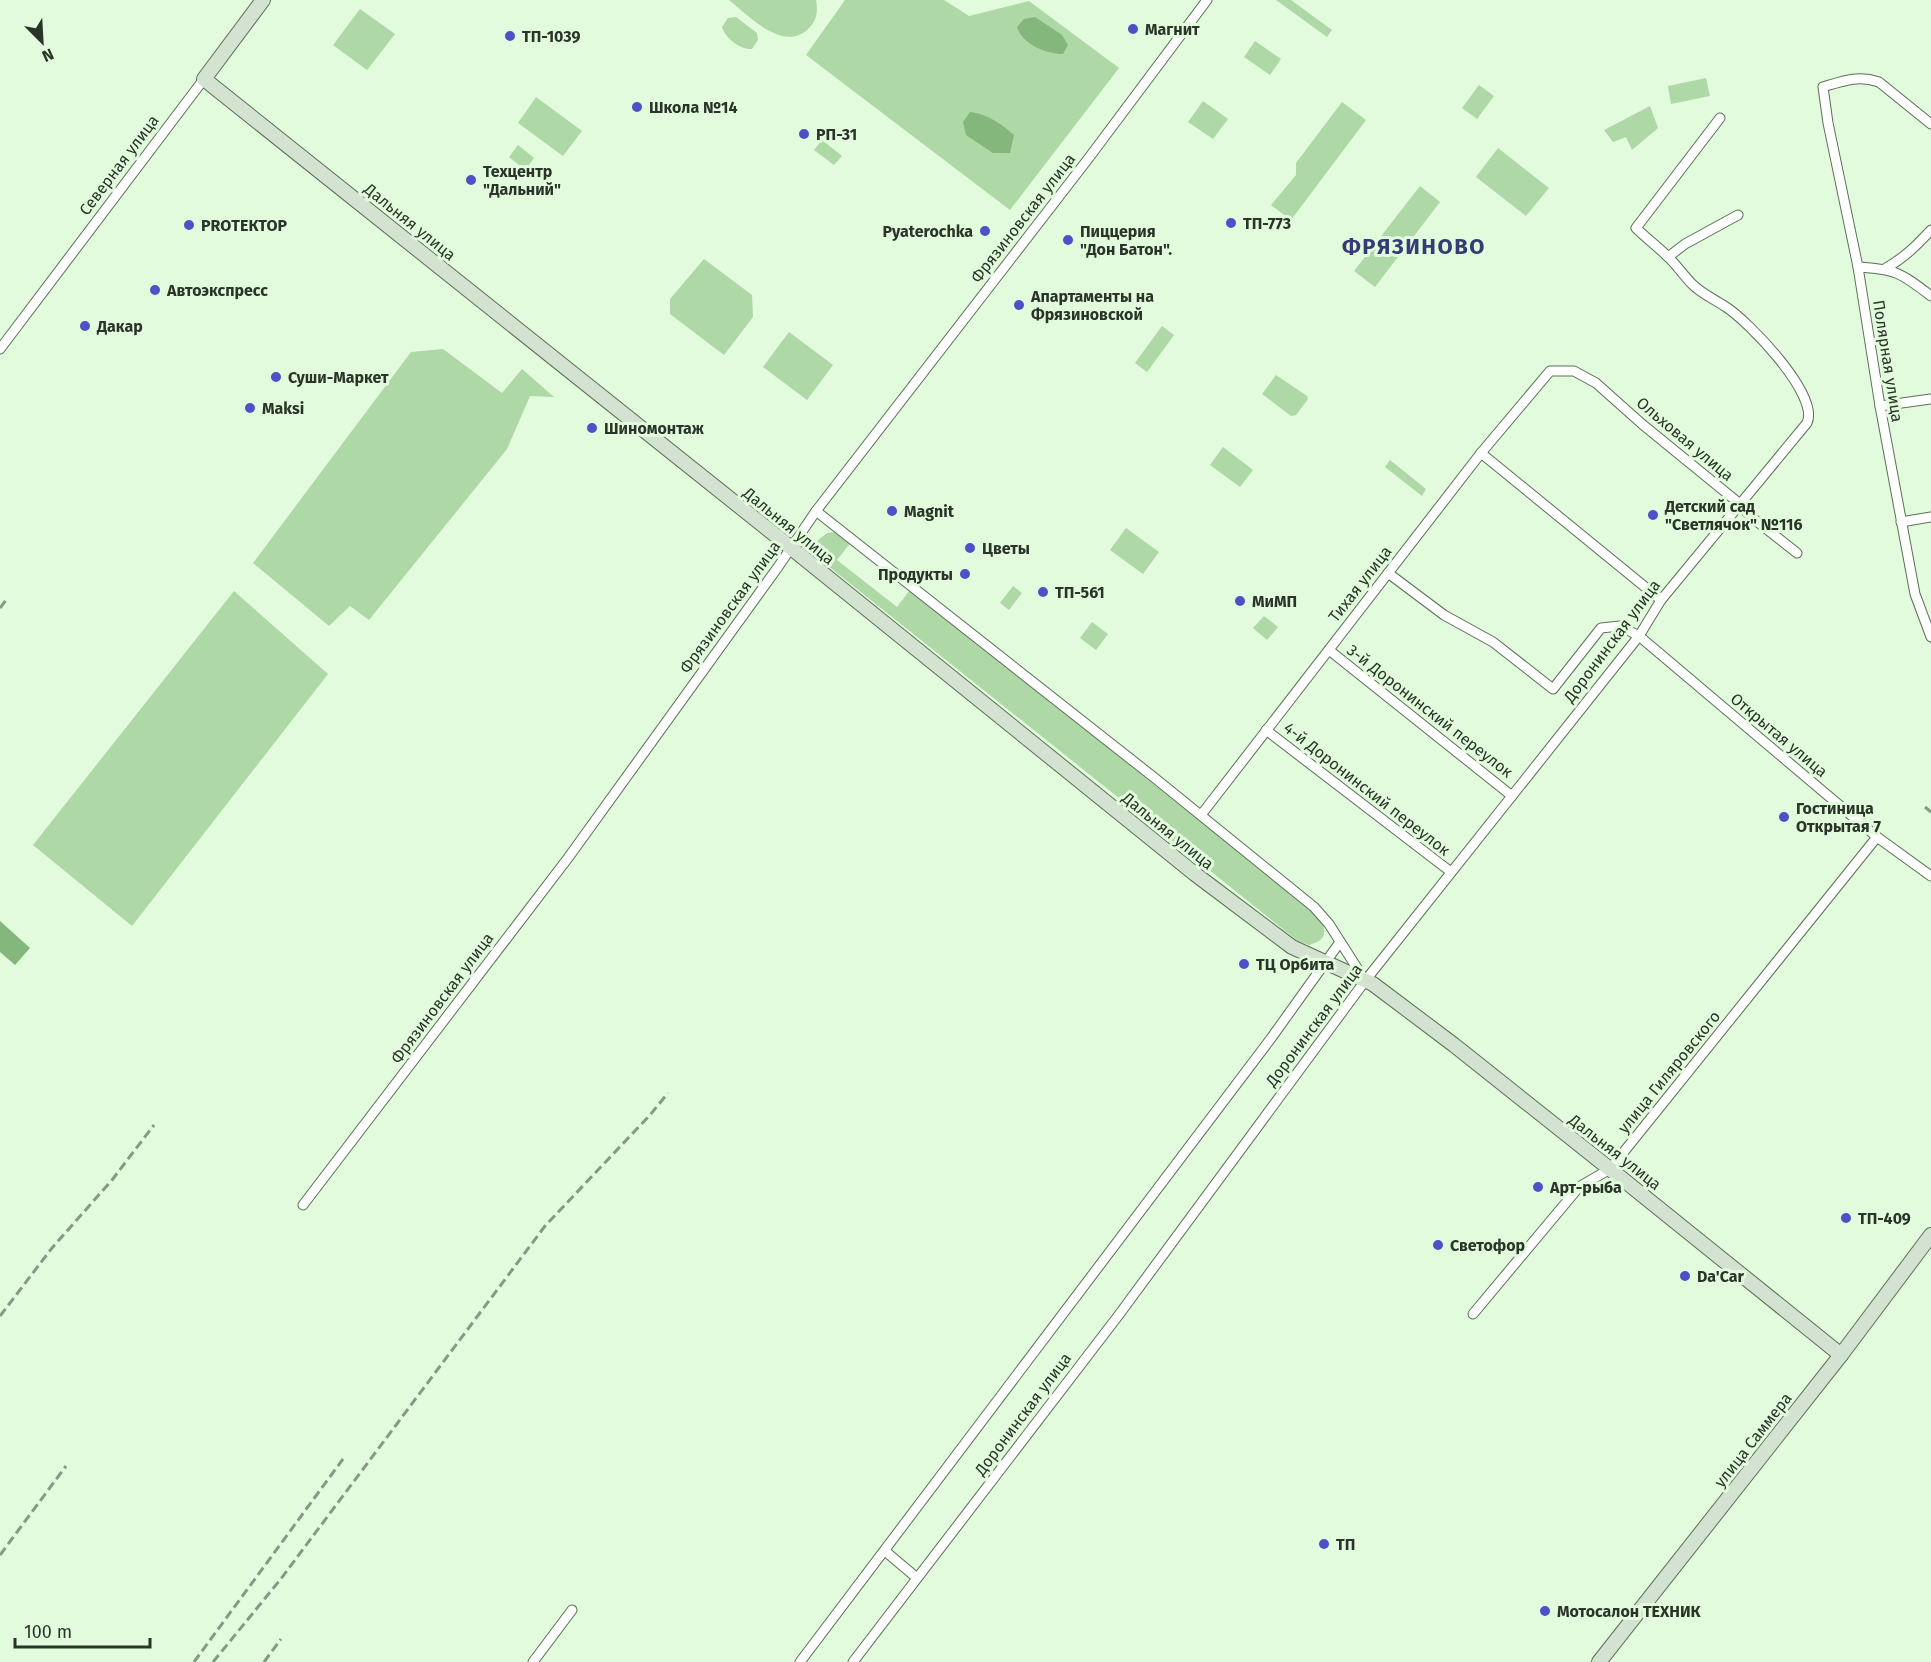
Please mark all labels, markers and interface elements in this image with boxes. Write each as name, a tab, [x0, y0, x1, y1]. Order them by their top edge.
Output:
north arrow	[12, 12, 72, 72]
place label: Магнит	[1145, 20, 1200, 39]
marker: Магнит	[1126, 22, 1140, 36]
place label: ТП-1039	[522, 27, 580, 46]
marker: ТП-1039	[503, 29, 517, 43]
text: N	[39, 44, 57, 66]
place label: Школа №14	[649, 98, 738, 117]
marker: Школа №14	[630, 100, 644, 114]
street label: Северная улица	[75, 111, 163, 219]
place label: РП-31	[816, 125, 857, 144]
marker: РП-31	[797, 127, 811, 141]
street label: Фрязиновская улица	[967, 150, 1079, 286]
place label: Техцентр "Дальний"	[483, 162, 561, 199]
marker: Техцентр "Дальний"	[464, 173, 478, 187]
street label: Дальняя улица	[360, 179, 459, 265]
place label: ТП-773	[1243, 214, 1291, 233]
place label: PROТЕКТОР	[201, 216, 287, 235]
marker: ТП-773	[1224, 216, 1238, 230]
marker: PROТЕКТОР	[182, 218, 196, 232]
place label: Pyaterochka	[883, 222, 973, 241]
place label: Пиццерия "Дон Батон".	[1080, 222, 1172, 259]
marker: Pyaterochka	[978, 224, 992, 238]
marker: Пиццерия "Дон Батон".	[1061, 233, 1075, 247]
district label: ФРЯЗИНОВО	[1342, 233, 1486, 260]
place label: Автоэкспресс	[166, 281, 268, 300]
marker: Автоэкспресс	[148, 283, 162, 297]
place label: Апартаменты на Фрязиновской	[1030, 287, 1154, 324]
marker: Апартаменты на Фрязиновской	[1012, 298, 1026, 312]
street label: Полярная улица	[1869, 299, 1907, 423]
place label: Дакар	[96, 317, 143, 336]
marker: Дакар	[78, 319, 92, 333]
place label: Суши-Маркет	[288, 368, 389, 387]
marker: Суши-Маркет	[269, 370, 283, 384]
street label: Ольховая улица	[1633, 393, 1737, 485]
place label: Maksi	[262, 399, 304, 418]
marker: Maksi	[243, 401, 257, 415]
place label: Шиномонтаж	[604, 419, 705, 438]
marker: Шиномонтаж	[585, 421, 599, 435]
street label: Дальняя улица	[739, 483, 838, 569]
place label: Детский сад "Светлячок" №116	[1664, 497, 1803, 534]
place label: Magnit	[904, 502, 955, 521]
marker: Magnit	[885, 504, 899, 518]
marker: Детский сад "Светлячок" №116	[1646, 508, 1660, 522]
street label: Фрязиновская улица	[676, 537, 784, 677]
place label: Цветы	[982, 539, 1030, 558]
marker: Цветы	[963, 541, 977, 555]
street label: Тихая улица	[1324, 542, 1396, 626]
place label: Продукты	[878, 565, 953, 584]
marker: Продукты	[958, 567, 972, 581]
street label: Доронинская улица	[1559, 576, 1664, 707]
place label: ТП-561	[1055, 583, 1105, 602]
marker: ТП-561	[1036, 585, 1050, 599]
place label: МиМП	[1252, 592, 1297, 611]
marker: МиМП	[1233, 594, 1247, 608]
street label: 3-й Доронинский переулок	[1343, 640, 1517, 782]
street label: Открытая улица	[1727, 689, 1831, 781]
street label: 4-й Доронинский переулок	[1280, 718, 1454, 860]
street label: Дальняя улица	[1118, 788, 1217, 874]
place label: Гостиница Открытая 7	[1796, 799, 1881, 836]
marker: Гостиница Открытая 7	[1777, 810, 1791, 824]
street label: Фрязиновская улица	[387, 929, 497, 1067]
place label: ТЦ Орбита	[1256, 955, 1335, 974]
marker: ТЦ Орбита	[1237, 957, 1251, 971]
street label: Доронинская улица	[1261, 960, 1366, 1091]
street label: улица Гиляровского	[1614, 1007, 1724, 1137]
street label: Дальняя улица	[1564, 1109, 1665, 1194]
place label: Арт-рыба	[1549, 1178, 1622, 1197]
marker: Арт-рыба	[1531, 1180, 1545, 1194]
place label: ТП-409	[1858, 1209, 1911, 1228]
marker: ТП-409	[1839, 1211, 1853, 1225]
place label: Светофор	[1450, 1236, 1525, 1255]
marker: Светофор	[1431, 1238, 1445, 1252]
place label: Da'Car	[1697, 1267, 1744, 1286]
marker: Da'Car	[1678, 1269, 1692, 1283]
street label: Доронинская улица	[970, 1349, 1075, 1480]
street label: улица Саммера	[1710, 1389, 1796, 1491]
place label: ТП	[1336, 1535, 1355, 1554]
marker: ТП	[1317, 1537, 1331, 1551]
place label: Мотосалон ТЕХНИК	[1557, 1602, 1702, 1621]
marker: Мотосалон ТЕХНИК	[1538, 1604, 1552, 1618]
scale bar	[15, 1611, 150, 1649]
text: 100 m	[24, 1621, 72, 1643]

